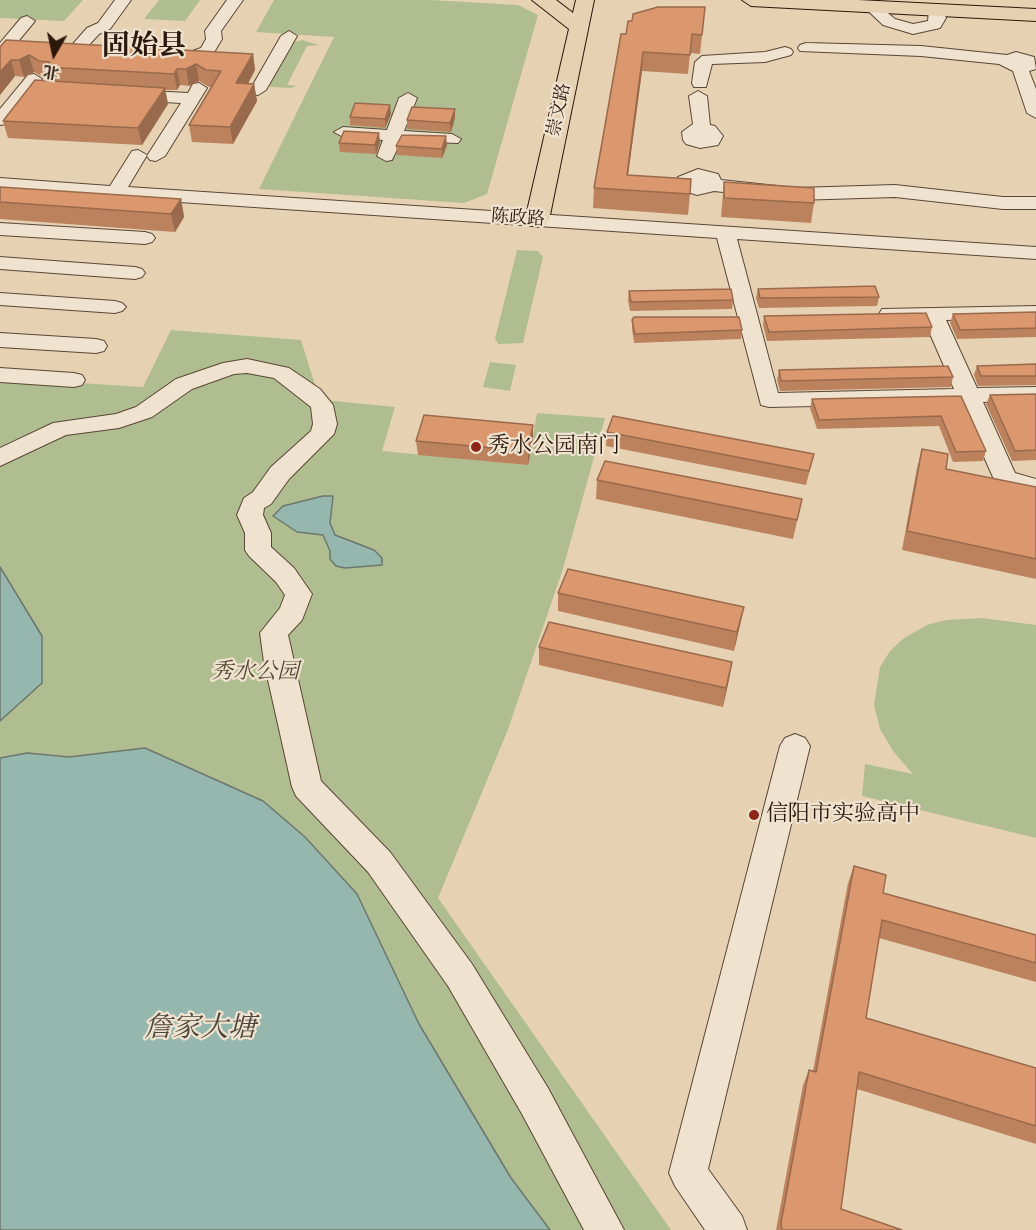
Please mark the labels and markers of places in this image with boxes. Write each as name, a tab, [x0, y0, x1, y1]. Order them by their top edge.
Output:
place label: 秀水公园南门	[488, 434, 620, 460]
marker: 秀水公园南门	[469, 440, 483, 454]
place label: 信阳市实验高中	[766, 802, 920, 828]
marker: 信阳市实验高中	[747, 808, 761, 822]

